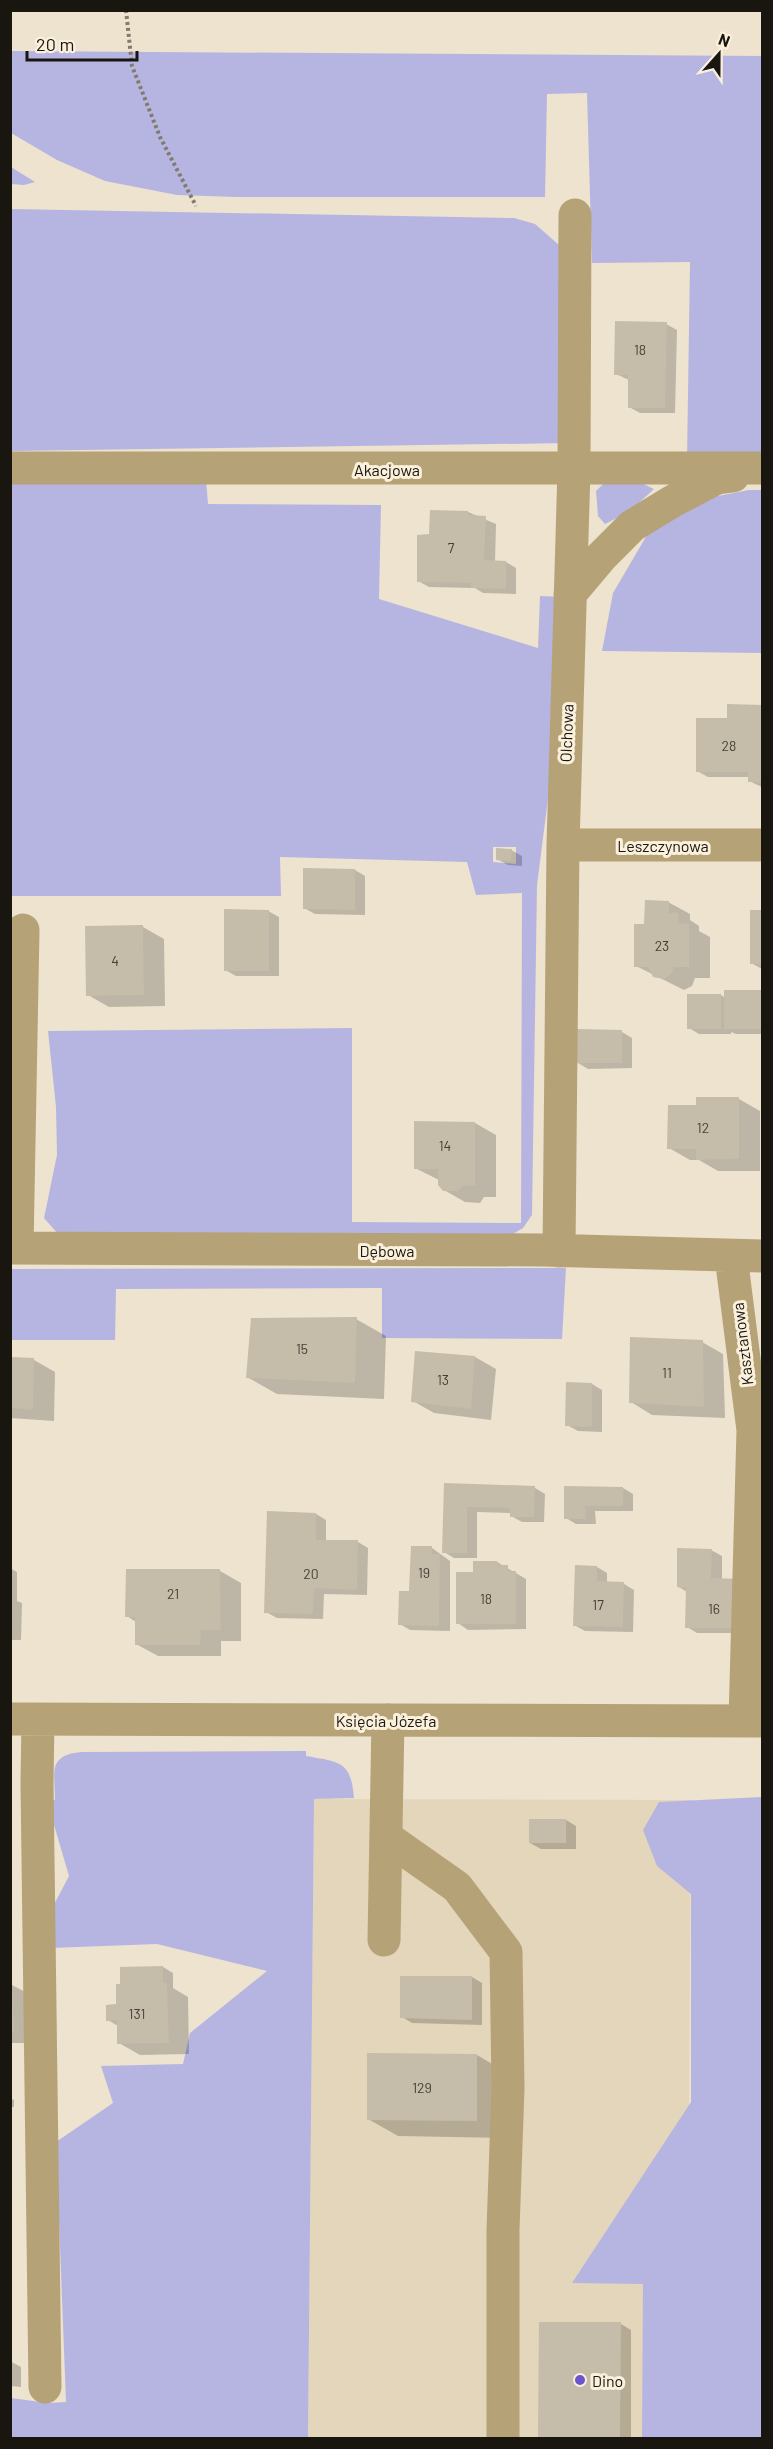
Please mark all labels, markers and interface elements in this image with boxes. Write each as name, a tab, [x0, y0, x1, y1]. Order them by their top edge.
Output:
scale bar	[27, 24, 136, 62]
north arrow	[689, 24, 749, 84]
text: N	[716, 29, 733, 50]
text: 20 m	[36, 33, 74, 55]
house number: 18	[634, 341, 646, 358]
street label: Akacjowa	[354, 460, 420, 479]
house number: 7	[448, 539, 455, 556]
street label: Olchowa	[555, 703, 577, 763]
house number: 28	[722, 737, 736, 754]
street label: Leszczynowa	[617, 836, 709, 855]
house number: 23	[655, 937, 669, 954]
house number: 4	[111, 952, 119, 969]
house number: 12	[697, 1119, 709, 1136]
house number: 14	[439, 1137, 451, 1154]
street label: Dębowa	[360, 1241, 414, 1260]
street label: Kasztanowa	[727, 1302, 757, 1386]
house number: 15	[296, 1340, 308, 1357]
house number: 11	[662, 1364, 672, 1381]
house number: 13	[437, 1371, 449, 1388]
house number: 19	[418, 1564, 430, 1581]
house number: 20	[303, 1565, 319, 1582]
house number: 21	[167, 1585, 179, 1602]
house number: 18	[480, 1590, 492, 1607]
house number: 17	[592, 1596, 604, 1613]
house number: 16	[708, 1600, 720, 1617]
street label: Księcia Józefa	[336, 1711, 436, 1730]
house number: 131	[129, 2005, 145, 2022]
house number: 129	[412, 2079, 432, 2096]
place label: Dino	[592, 2371, 623, 2390]
marker: Dino	[573, 2373, 587, 2387]

